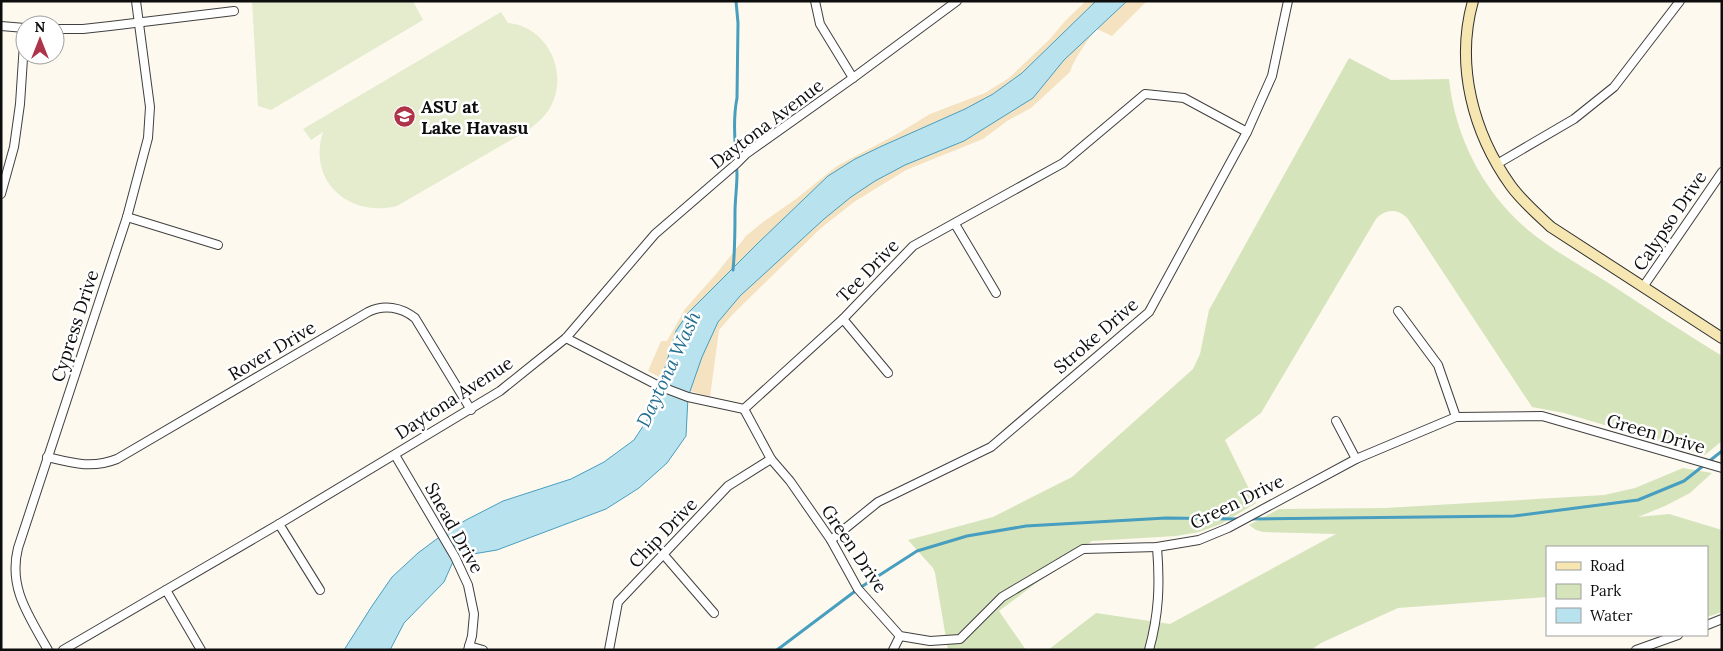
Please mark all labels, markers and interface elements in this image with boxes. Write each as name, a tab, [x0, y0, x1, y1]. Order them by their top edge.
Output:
north arrow	[15, 15, 65, 65]
text: N	[35, 18, 46, 36]
street label: Daytona Avenue	[706, 73, 828, 174]
place label: ASU at Lake Havasu	[421, 95, 528, 139]
school or university icon: ASU at Lake Havasu	[393, 105, 417, 129]
street label: Calypso Drive	[1628, 166, 1712, 275]
street label: Tee Drive	[832, 234, 904, 307]
street label: Cypress Drive	[46, 267, 104, 385]
street label: Stroke Drive	[1049, 293, 1143, 379]
water label: Daytona Wash	[631, 307, 705, 431]
street label: Rover Drive	[224, 315, 320, 386]
street label: Daytona Avenue	[391, 351, 517, 444]
street label: Green Drive	[1604, 408, 1708, 459]
street label: Green Drive	[1186, 469, 1288, 534]
street label: Snead Drive	[420, 478, 489, 578]
street label: Chip Drive	[623, 493, 702, 573]
street label: Green Drive	[817, 500, 892, 597]
legend	[1546, 546, 1708, 636]
text: Road	[1590, 556, 1625, 575]
text: Park	[1590, 581, 1621, 600]
text: Water	[1590, 606, 1633, 625]

